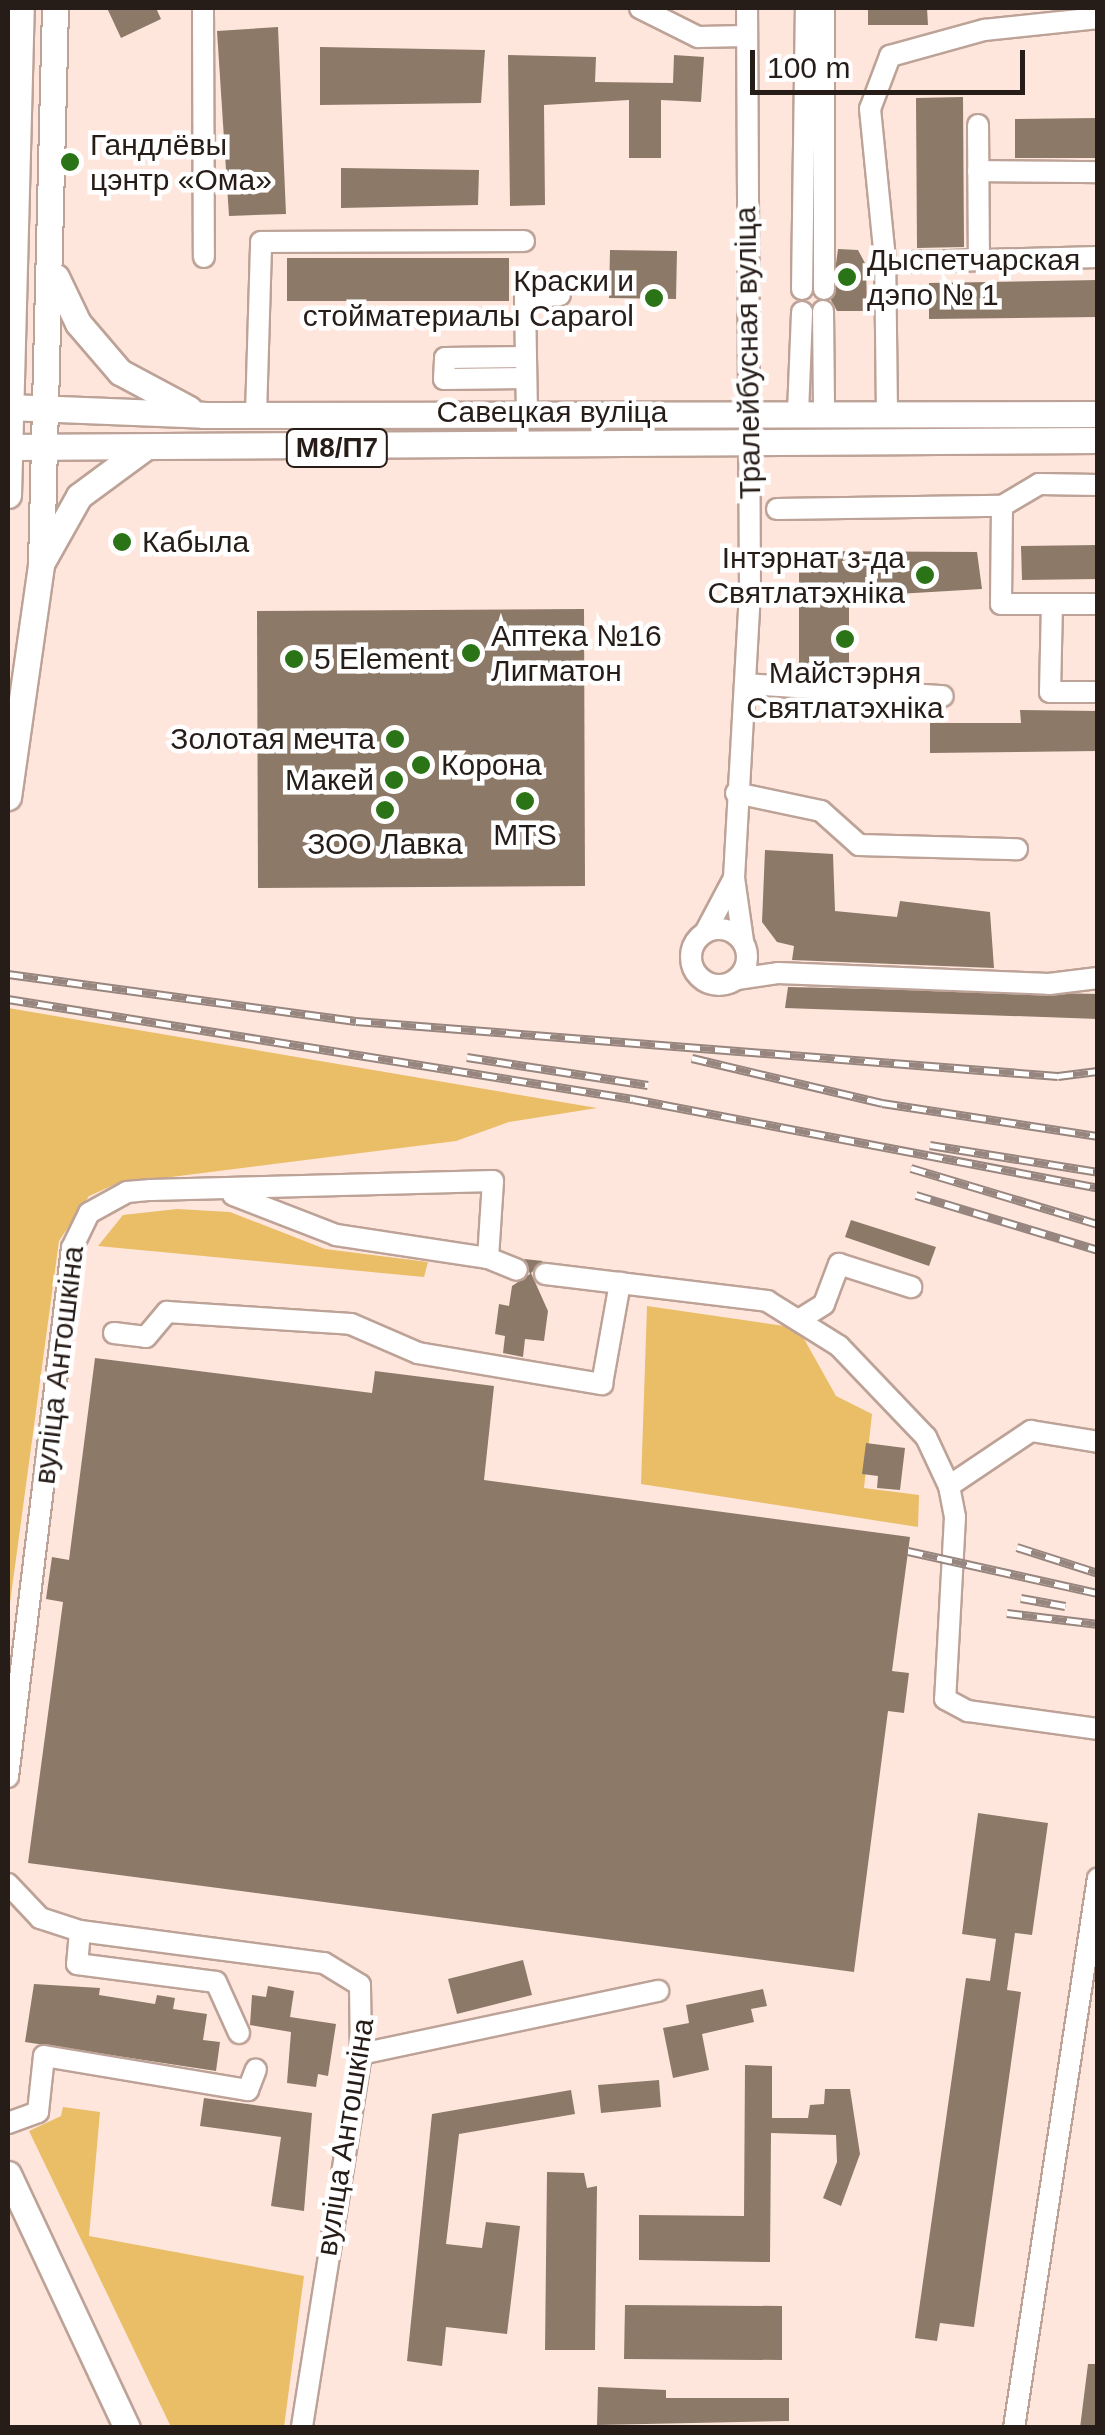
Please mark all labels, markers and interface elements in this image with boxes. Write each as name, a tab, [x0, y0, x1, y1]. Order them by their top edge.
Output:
scale bar	[755, 30, 1030, 92]
text: 100 m	[767, 51, 850, 84]
place label: Гандлёвы цэнтр «Ома»	[90, 127, 272, 198]
marker: Гандлёвы цэнтр «Ома»	[59, 151, 81, 173]
street label: Тралейбусная вуліца	[727, 206, 769, 500]
place label: Дыспетчарская дэпо № 1	[867, 242, 1080, 312]
place label: Краски и стойматериалы Сaparol	[303, 263, 634, 334]
marker: Дыспетчарская дэпо № 1	[836, 266, 858, 288]
marker: Краски и стойматериалы Сaparol	[643, 287, 665, 309]
street label: Савецкая вуліца	[437, 394, 667, 430]
road number: М8/П7	[284, 425, 390, 471]
place label: Кабыла	[142, 524, 249, 560]
marker: Кабыла	[111, 531, 133, 553]
place label: Інтэрнат з-да Святлатэхніка	[707, 540, 905, 610]
marker: Інтэрнат з-да Святлатэхніка	[914, 564, 936, 586]
place label: Аптека №16 Лигматон	[491, 618, 662, 688]
marker: Майстэрня Святлатэхніка	[834, 628, 856, 650]
place label: 5 Element	[314, 641, 449, 677]
marker: Аптека №16 Лигматон	[460, 642, 482, 664]
marker: 5 Element	[283, 648, 305, 670]
place label: Майстэрня Святлатэхніка	[746, 655, 944, 726]
place label: Золотая мечта	[170, 721, 375, 757]
marker: Золотая мечта	[384, 728, 406, 750]
place label: Корона	[441, 747, 542, 783]
marker: Корона	[410, 754, 432, 776]
place label: Макей	[285, 762, 374, 798]
marker: Макей	[383, 769, 405, 791]
marker: MTS	[514, 790, 536, 812]
marker: ЗОО Лавка	[374, 799, 396, 821]
place label: MTS	[493, 817, 557, 853]
place label: ЗОО Лавка	[307, 826, 463, 862]
street label: вуліца Антошкіна	[27, 1244, 91, 1486]
street label: вуліца Антошкіна	[308, 2016, 382, 2258]

